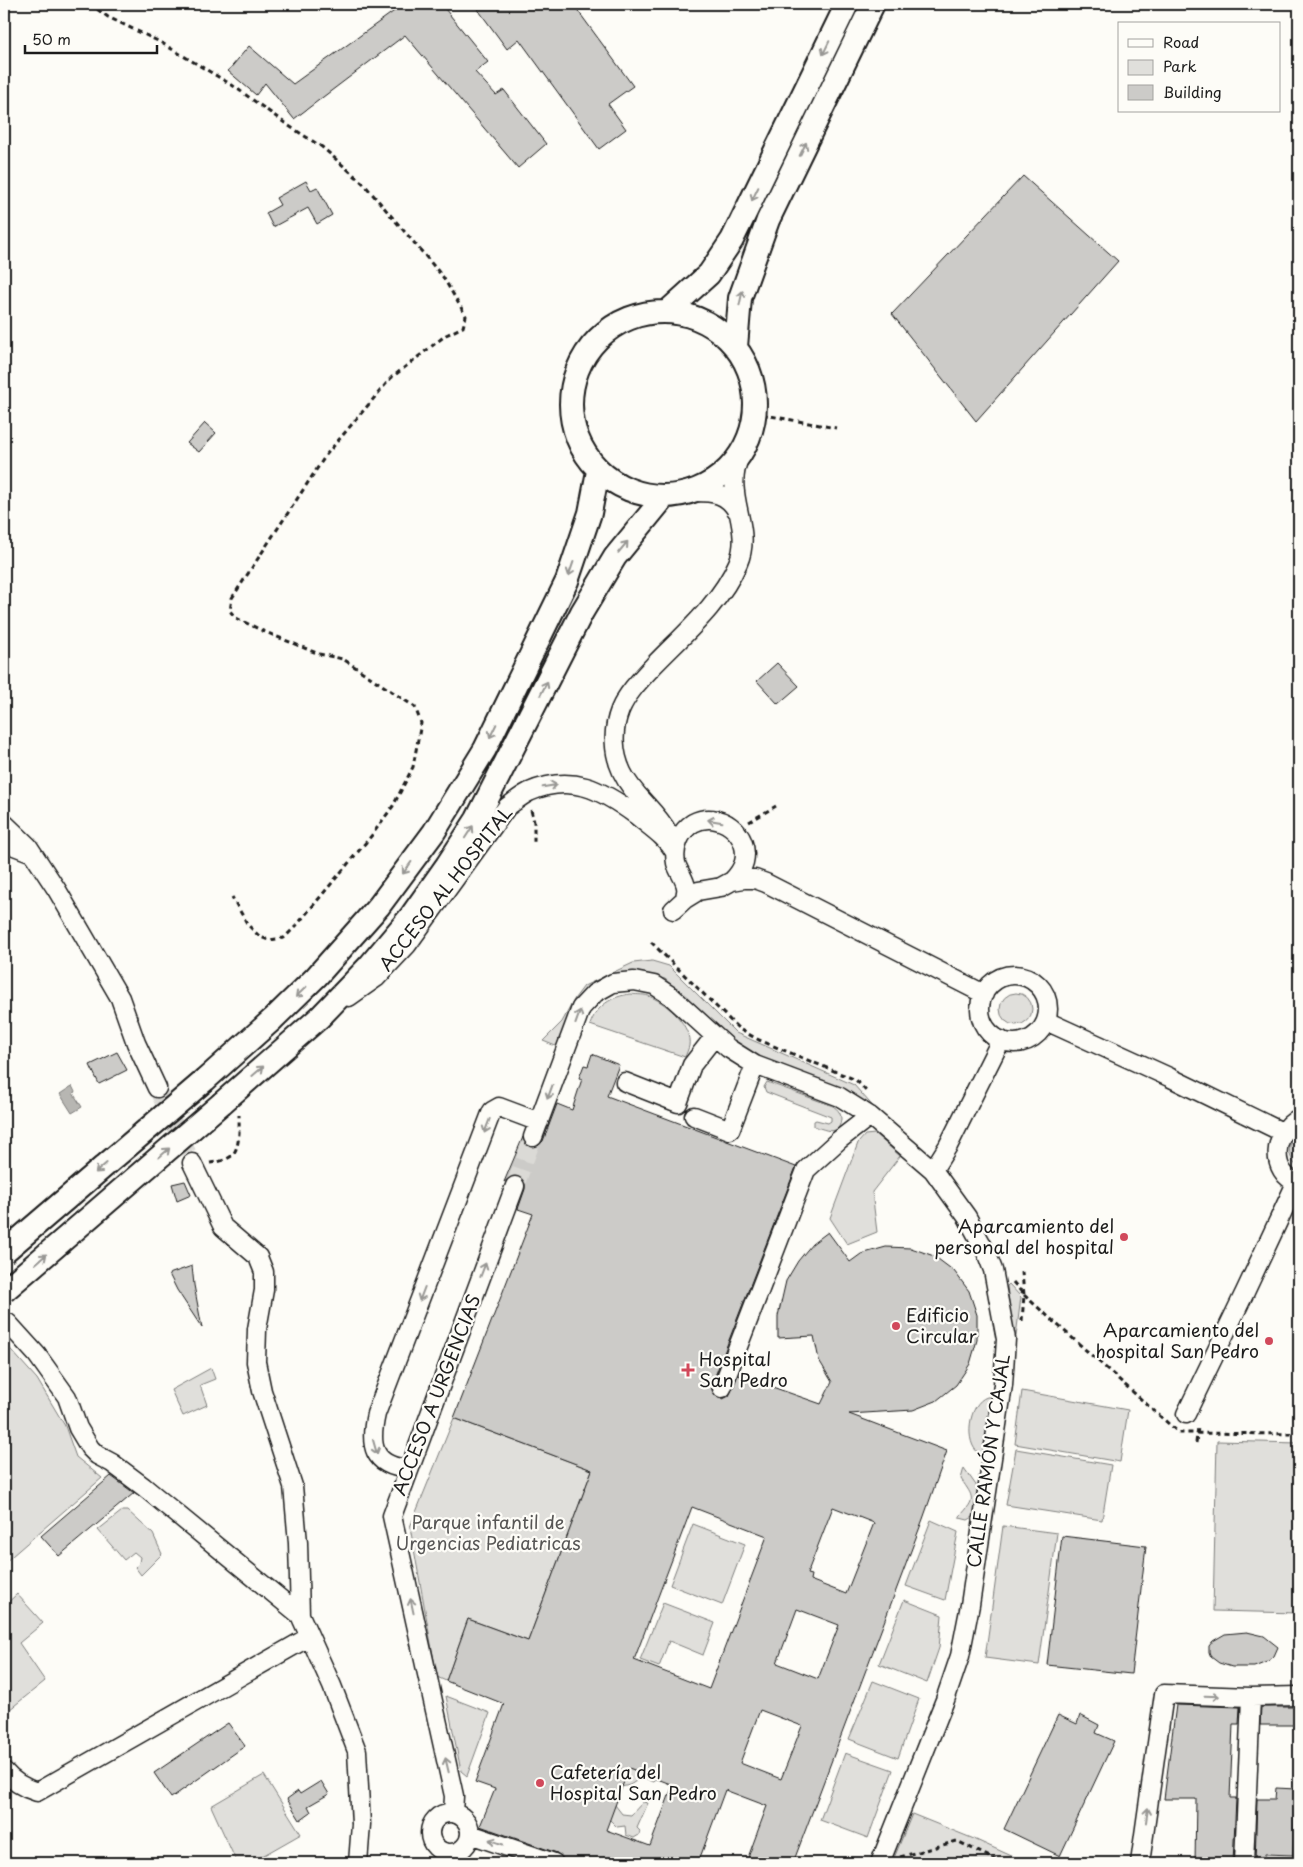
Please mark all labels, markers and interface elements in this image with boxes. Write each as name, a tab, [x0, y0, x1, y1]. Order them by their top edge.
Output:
scale bar	[25, 22, 158, 54]
legend	[1118, 22, 1280, 112]
text: 50 m	[32, 27, 71, 50]
text: Road	[1163, 30, 1199, 53]
one-way arrow	[821, 40, 831, 55]
text: Park	[1163, 54, 1197, 77]
text: Building	[1163, 80, 1222, 103]
one-way arrow	[798, 141, 808, 156]
one-way arrow	[750, 186, 759, 201]
one-way arrow	[737, 291, 746, 307]
one-way arrow	[618, 540, 629, 553]
one-way arrow	[566, 560, 575, 576]
one-way arrow	[540, 681, 549, 696]
one-way arrow	[488, 723, 498, 738]
one-way arrow	[542, 781, 558, 791]
street label: ACCESO AL HOSPITAL	[372, 800, 518, 976]
one-way arrow	[708, 816, 724, 826]
one-way arrow	[464, 825, 474, 839]
one-way arrow	[402, 861, 412, 875]
one-way arrow	[295, 986, 308, 998]
one-way arrow	[574, 1009, 583, 1025]
one-way arrow	[252, 1065, 265, 1077]
one-way arrow	[545, 1084, 554, 1100]
one-way arrow	[481, 1118, 491, 1133]
one-way arrow	[157, 1147, 170, 1159]
one-way arrow	[95, 1163, 108, 1174]
place label: Aparcamiento del personal del hospital	[934, 1212, 1114, 1260]
marker: Aparcamiento del personal del hospital	[1118, 1231, 1130, 1243]
one-way arrow	[34, 1253, 47, 1265]
one-way arrow	[480, 1262, 489, 1277]
one-way arrow	[417, 1286, 426, 1301]
street label: ACCESO A URGENCIAS	[385, 1290, 486, 1499]
place label: Edificio Circular	[906, 1301, 978, 1349]
place label: Aparcamiento del hospital San Pedro	[1095, 1316, 1259, 1364]
marker: Edificio Circular	[890, 1320, 902, 1332]
marker: Aparcamiento del hospital San Pedro	[1263, 1335, 1275, 1347]
place label: Hospital San Pedro	[699, 1345, 788, 1393]
street label: CALLE RAMÓN Y CAJAL	[959, 1352, 1016, 1569]
marker: Hospital San Pedro	[681, 1363, 695, 1377]
one-way arrow	[371, 1439, 380, 1455]
park label: Parque infantil de Urgencias Pediatricas	[395, 1508, 581, 1556]
one-way arrow	[407, 1598, 416, 1614]
one-way arrow	[1204, 1691, 1220, 1700]
one-way arrow	[442, 1757, 451, 1773]
place label: Cafetería del Hospital San Pedro	[550, 1758, 717, 1806]
marker: Cafetería del Hospital San Pedro	[534, 1777, 546, 1789]
one-way arrow	[1142, 1807, 1152, 1823]
one-way arrow	[489, 1837, 504, 1846]

